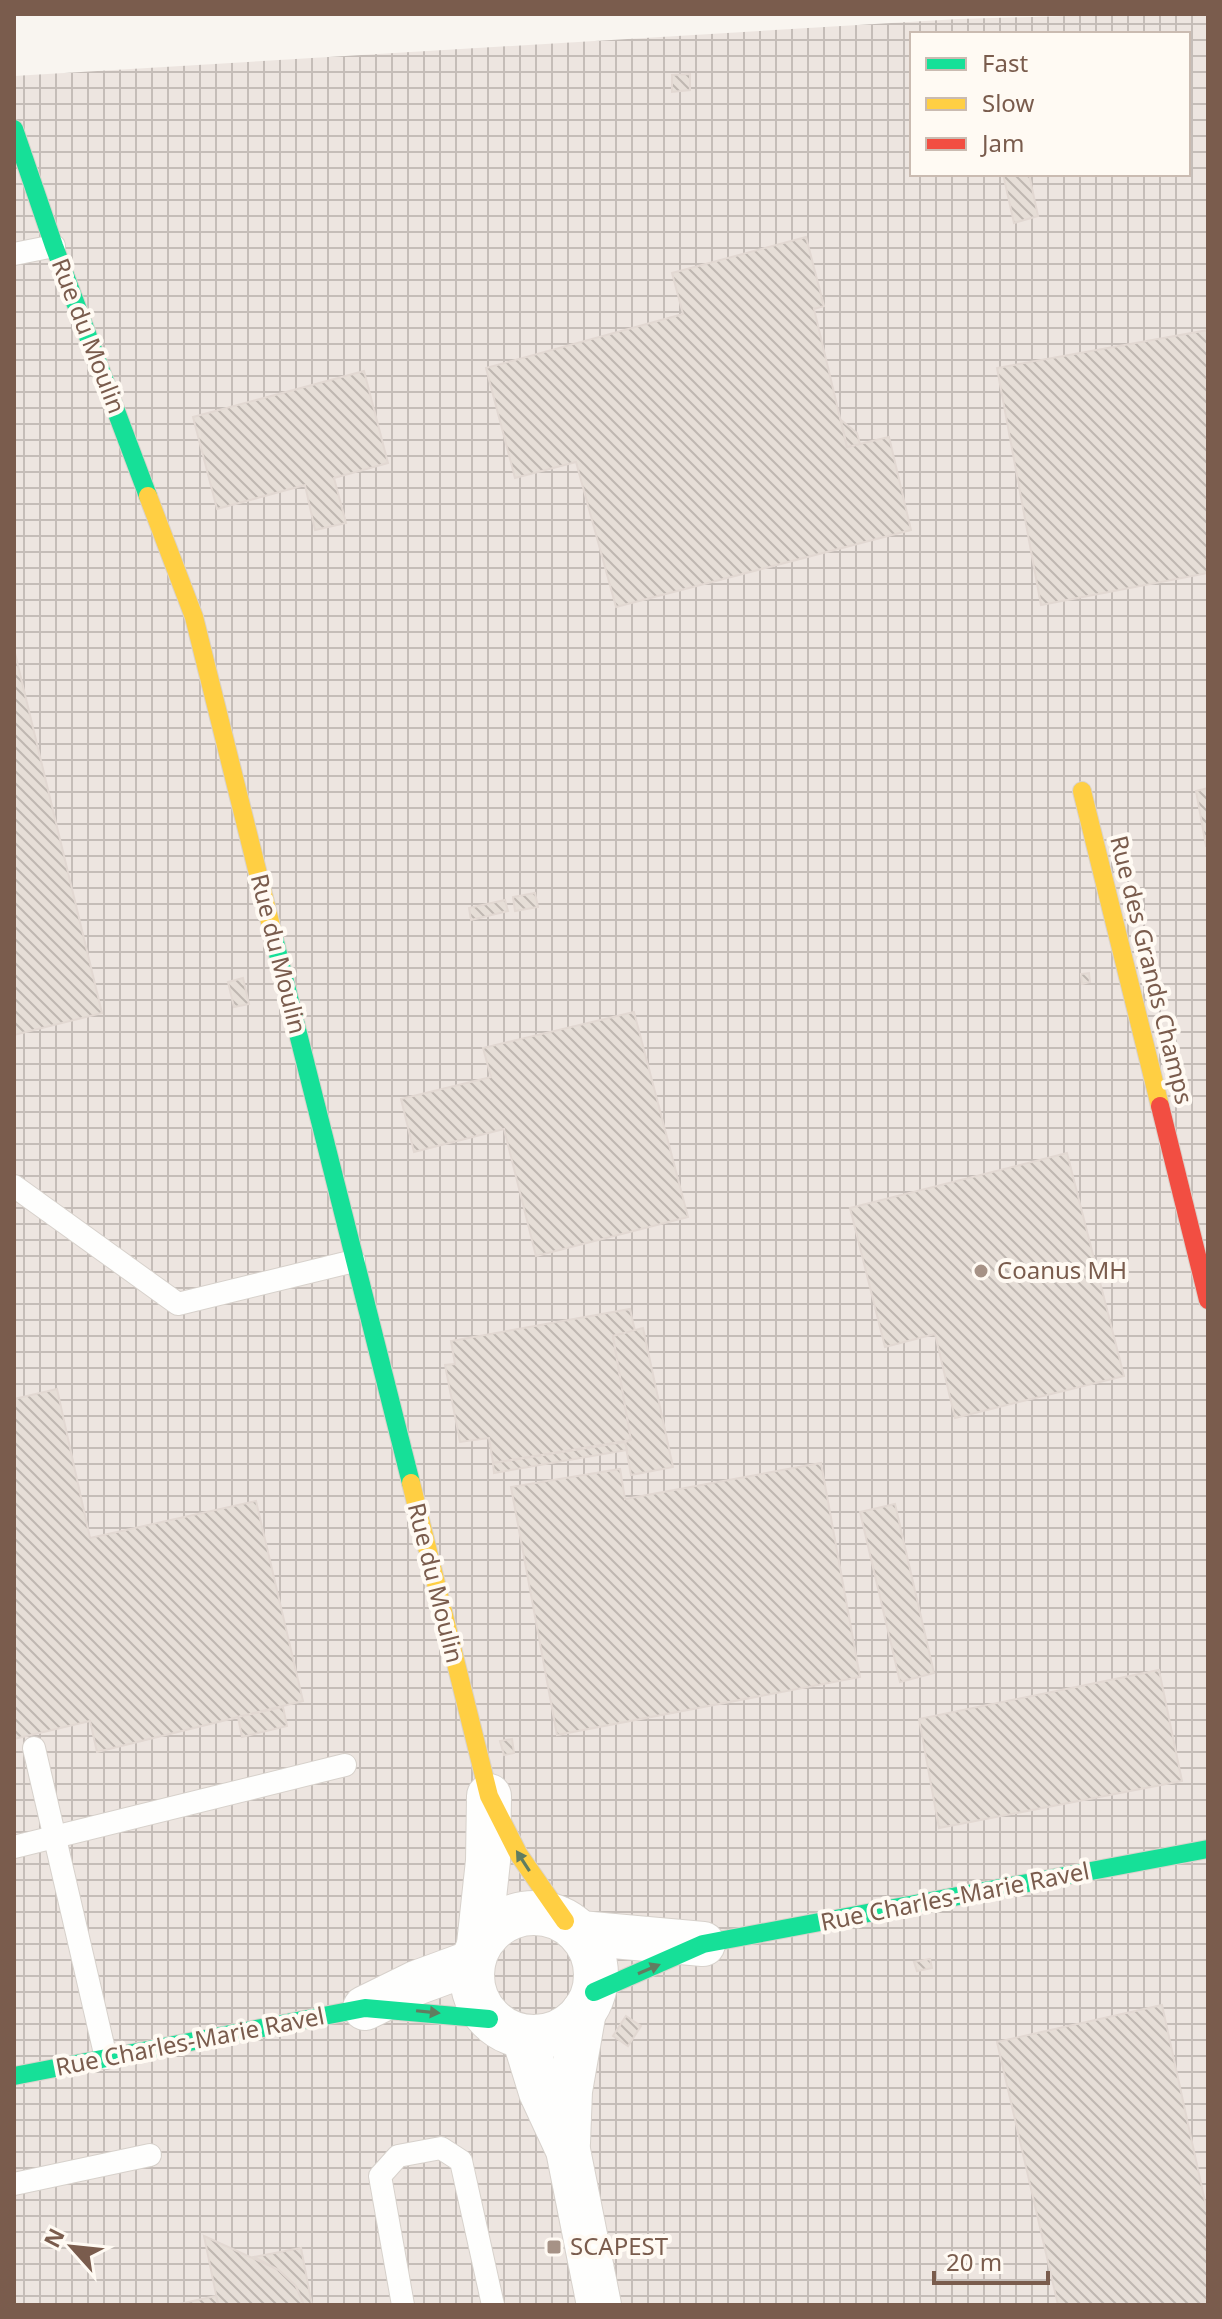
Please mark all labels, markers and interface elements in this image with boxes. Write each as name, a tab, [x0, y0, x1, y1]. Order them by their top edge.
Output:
legend	[910, 32, 1190, 176]
text: Fast	[982, 46, 1028, 79]
text: Slow	[982, 86, 1034, 119]
text: Jam	[980, 126, 1024, 159]
street label: Rue du Moulin	[45, 253, 134, 418]
street label: Rue des Grands Champs	[1103, 832, 1202, 1107]
street label: Rue du Moulin	[244, 870, 315, 1037]
place label: Coanus MH	[997, 1253, 1127, 1286]
marker: Coanus MH	[972, 1262, 990, 1280]
street label: Rue du Moulin	[401, 1499, 472, 1666]
one-way arrow	[516, 1850, 531, 1871]
street label: Rue Charles-Marie Ravel	[817, 1853, 1092, 1938]
one-way arrow	[637, 1963, 661, 1976]
street label: Rue Charles-Marie Ravel	[52, 1998, 327, 2083]
one-way arrow	[415, 2006, 440, 2019]
north arrow	[32, 2207, 112, 2287]
text: N	[36, 2223, 71, 2252]
place label: SCAPEST	[570, 2229, 669, 2262]
scale bar	[934, 2235, 1048, 2285]
marker: SCAPEST	[545, 2238, 563, 2256]
text: 20 m	[946, 2245, 1002, 2278]

